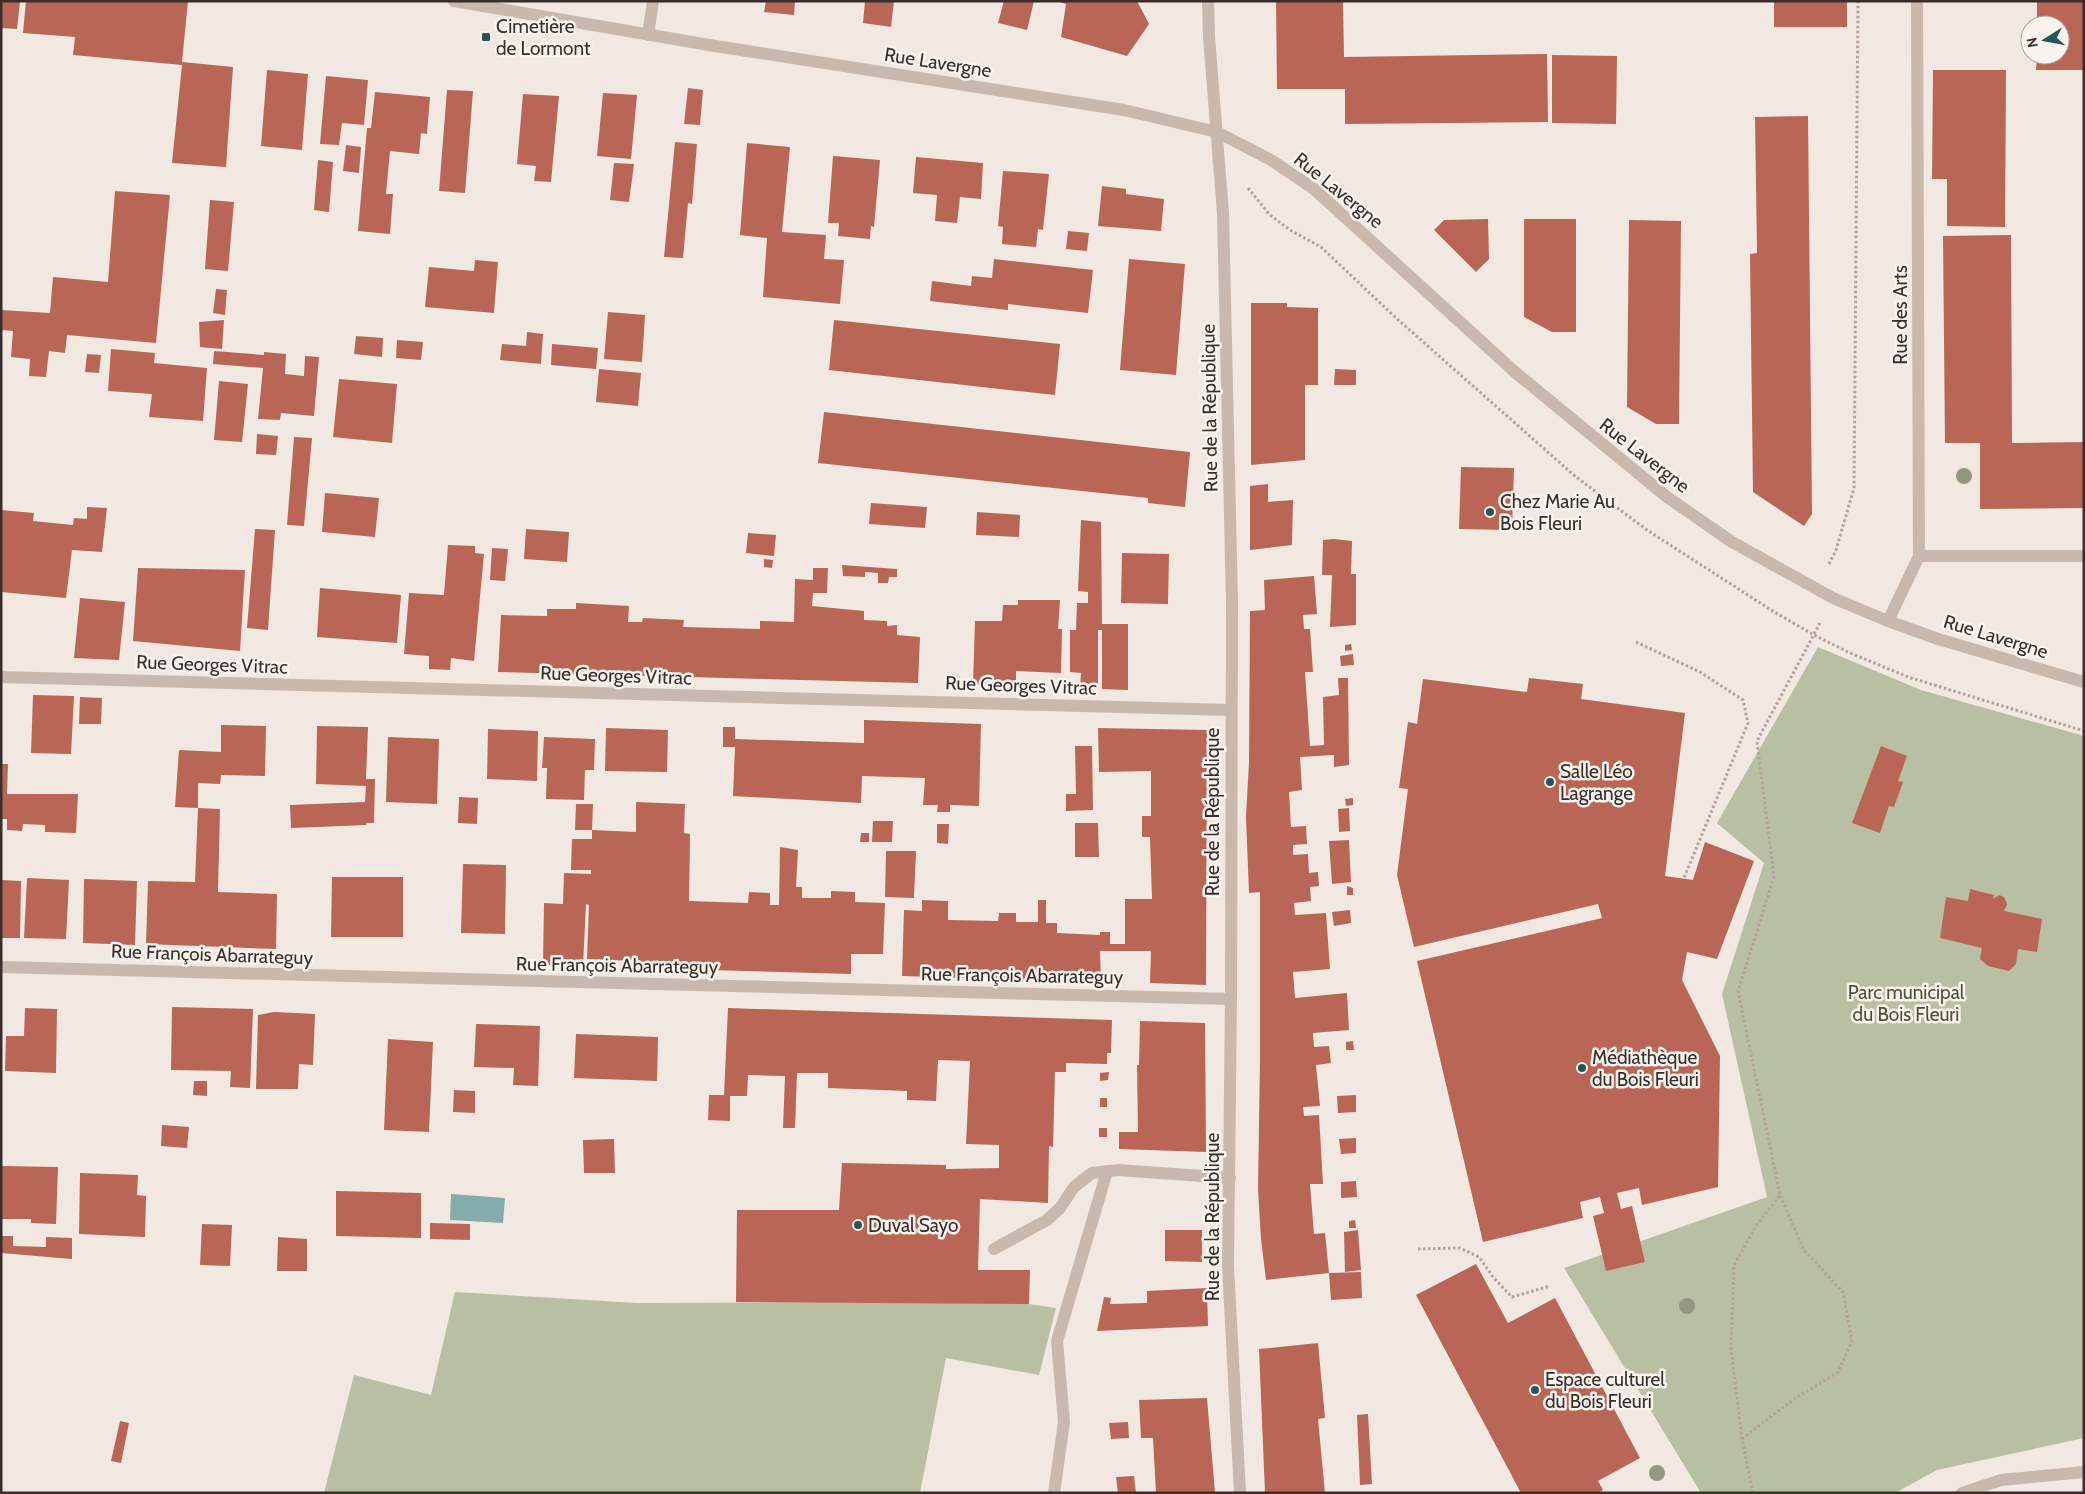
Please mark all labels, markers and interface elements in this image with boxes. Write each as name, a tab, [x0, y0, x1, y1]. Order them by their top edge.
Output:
place label: Cimetière de Lormont	[496, 15, 591, 60]
north arrow	[2020, 15, 2070, 65]
marker: Cimetière de Lormont	[480, 31, 492, 43]
text: N	[2022, 36, 2042, 49]
street label: Rue Lavergne	[883, 43, 993, 82]
street label: Rue Lavergne	[1289, 147, 1388, 234]
street label: Rue des Arts	[1889, 265, 1912, 365]
street label: Rue de la République	[1197, 323, 1222, 492]
street label: Rue Lavergne	[1595, 413, 1695, 498]
place label: Chez Marie Au Bois Fleuri	[1500, 490, 1615, 535]
marker: Chez Marie Au Bois Fleuri	[1484, 506, 1496, 518]
street label: Rue Lavergne	[1941, 610, 2051, 663]
street label: Rue Georges Vitrac	[136, 650, 289, 679]
street label: Rue Georges Vitrac	[540, 661, 693, 690]
street label: Rue Georges Vitrac	[945, 671, 1098, 700]
street label: Rue de la République	[1201, 728, 1224, 896]
place label: Salle Léo Lagrange	[1560, 760, 1633, 805]
marker: Salle Léo Lagrange	[1544, 776, 1556, 788]
street label: Rue François Abarrateguy	[111, 939, 314, 970]
street label: Rue François Abarrateguy	[516, 952, 719, 979]
street label: Rue François Abarrateguy	[921, 962, 1124, 989]
park label: Parc municipal du Bois Fleuri	[1848, 981, 1965, 1026]
place label: Médiathèque du Bois Fleuri	[1592, 1046, 1699, 1091]
marker: Médiathèque du Bois Fleuri	[1576, 1062, 1588, 1074]
street label: Rue de la République	[1201, 1133, 1224, 1301]
place label: Duval Sayo	[868, 1214, 958, 1237]
marker: Duval Sayo	[852, 1219, 864, 1231]
place label: Espace culturel du Bois Fleuri	[1545, 1368, 1665, 1413]
marker: Espace culturel du Bois Fleuri	[1529, 1384, 1541, 1396]

